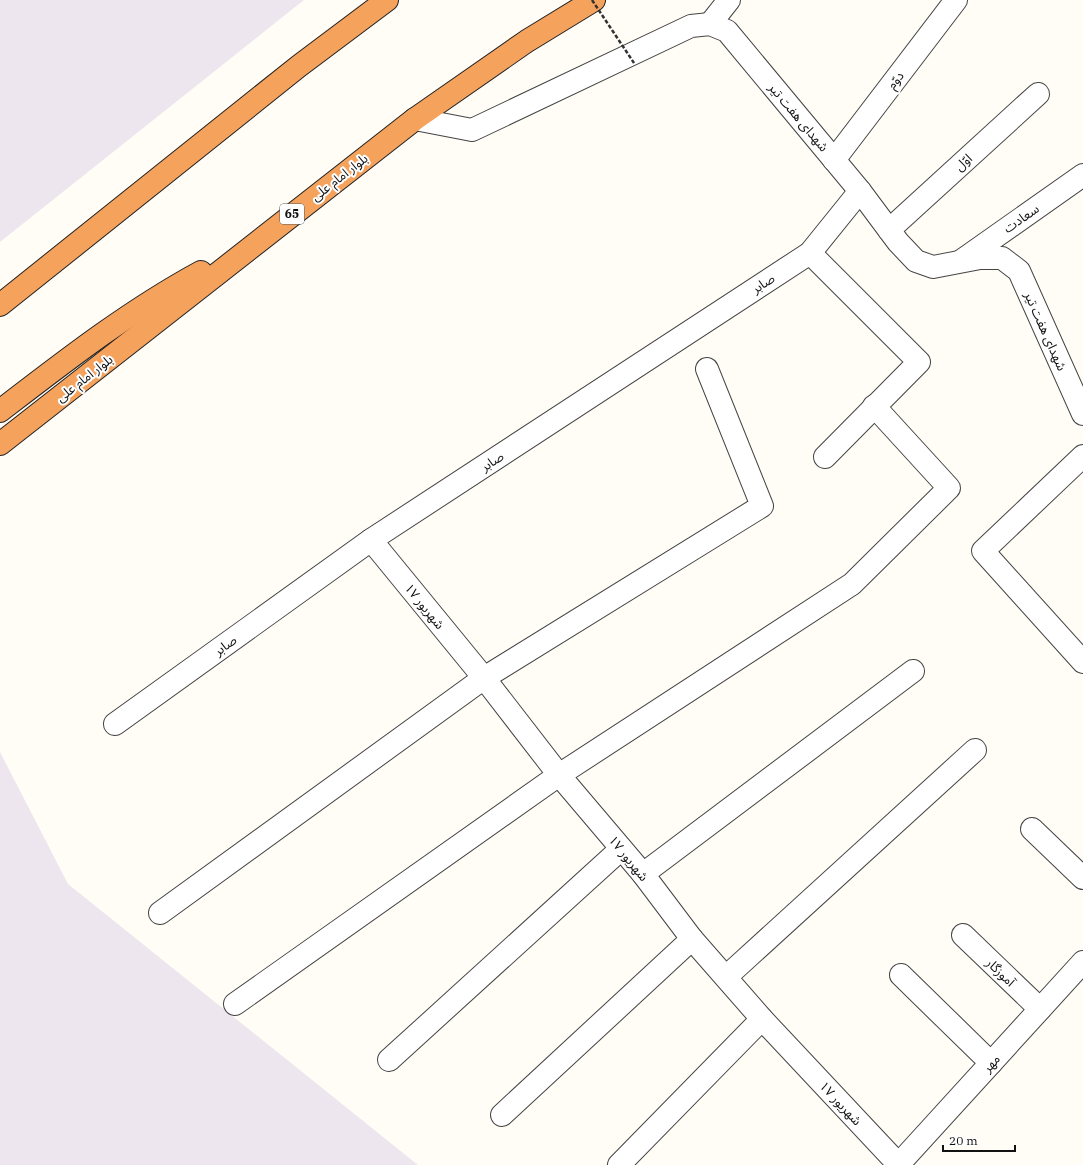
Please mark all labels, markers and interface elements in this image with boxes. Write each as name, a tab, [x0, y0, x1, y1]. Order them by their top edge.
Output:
street label: دوّم	[883, 68, 908, 93]
street label: شهدای هفت تیر	[764, 79, 832, 155]
street label: بلوار امام علی	[308, 150, 372, 206]
street label: اوّل	[951, 150, 976, 175]
street label: سعادت	[1000, 200, 1042, 237]
road number: 65	[280, 204, 304, 224]
street label: صابر	[748, 270, 778, 298]
street label: شهدای هفت تیر	[1020, 288, 1071, 373]
street label: بلوار امام علی	[53, 351, 117, 407]
street label: صابر	[477, 448, 507, 476]
street label: ۱۷ شهریور	[401, 580, 448, 633]
street label: صابر	[210, 631, 240, 660]
street label: ۱۷ شهریور	[605, 832, 652, 885]
street label: آموزگار	[982, 954, 1020, 991]
street label: مهر	[978, 1051, 1004, 1077]
street label: ۱۷ شهریور	[816, 1078, 865, 1129]
scale bar	[943, 1127, 1015, 1153]
text: 20 m	[949, 1133, 978, 1148]

